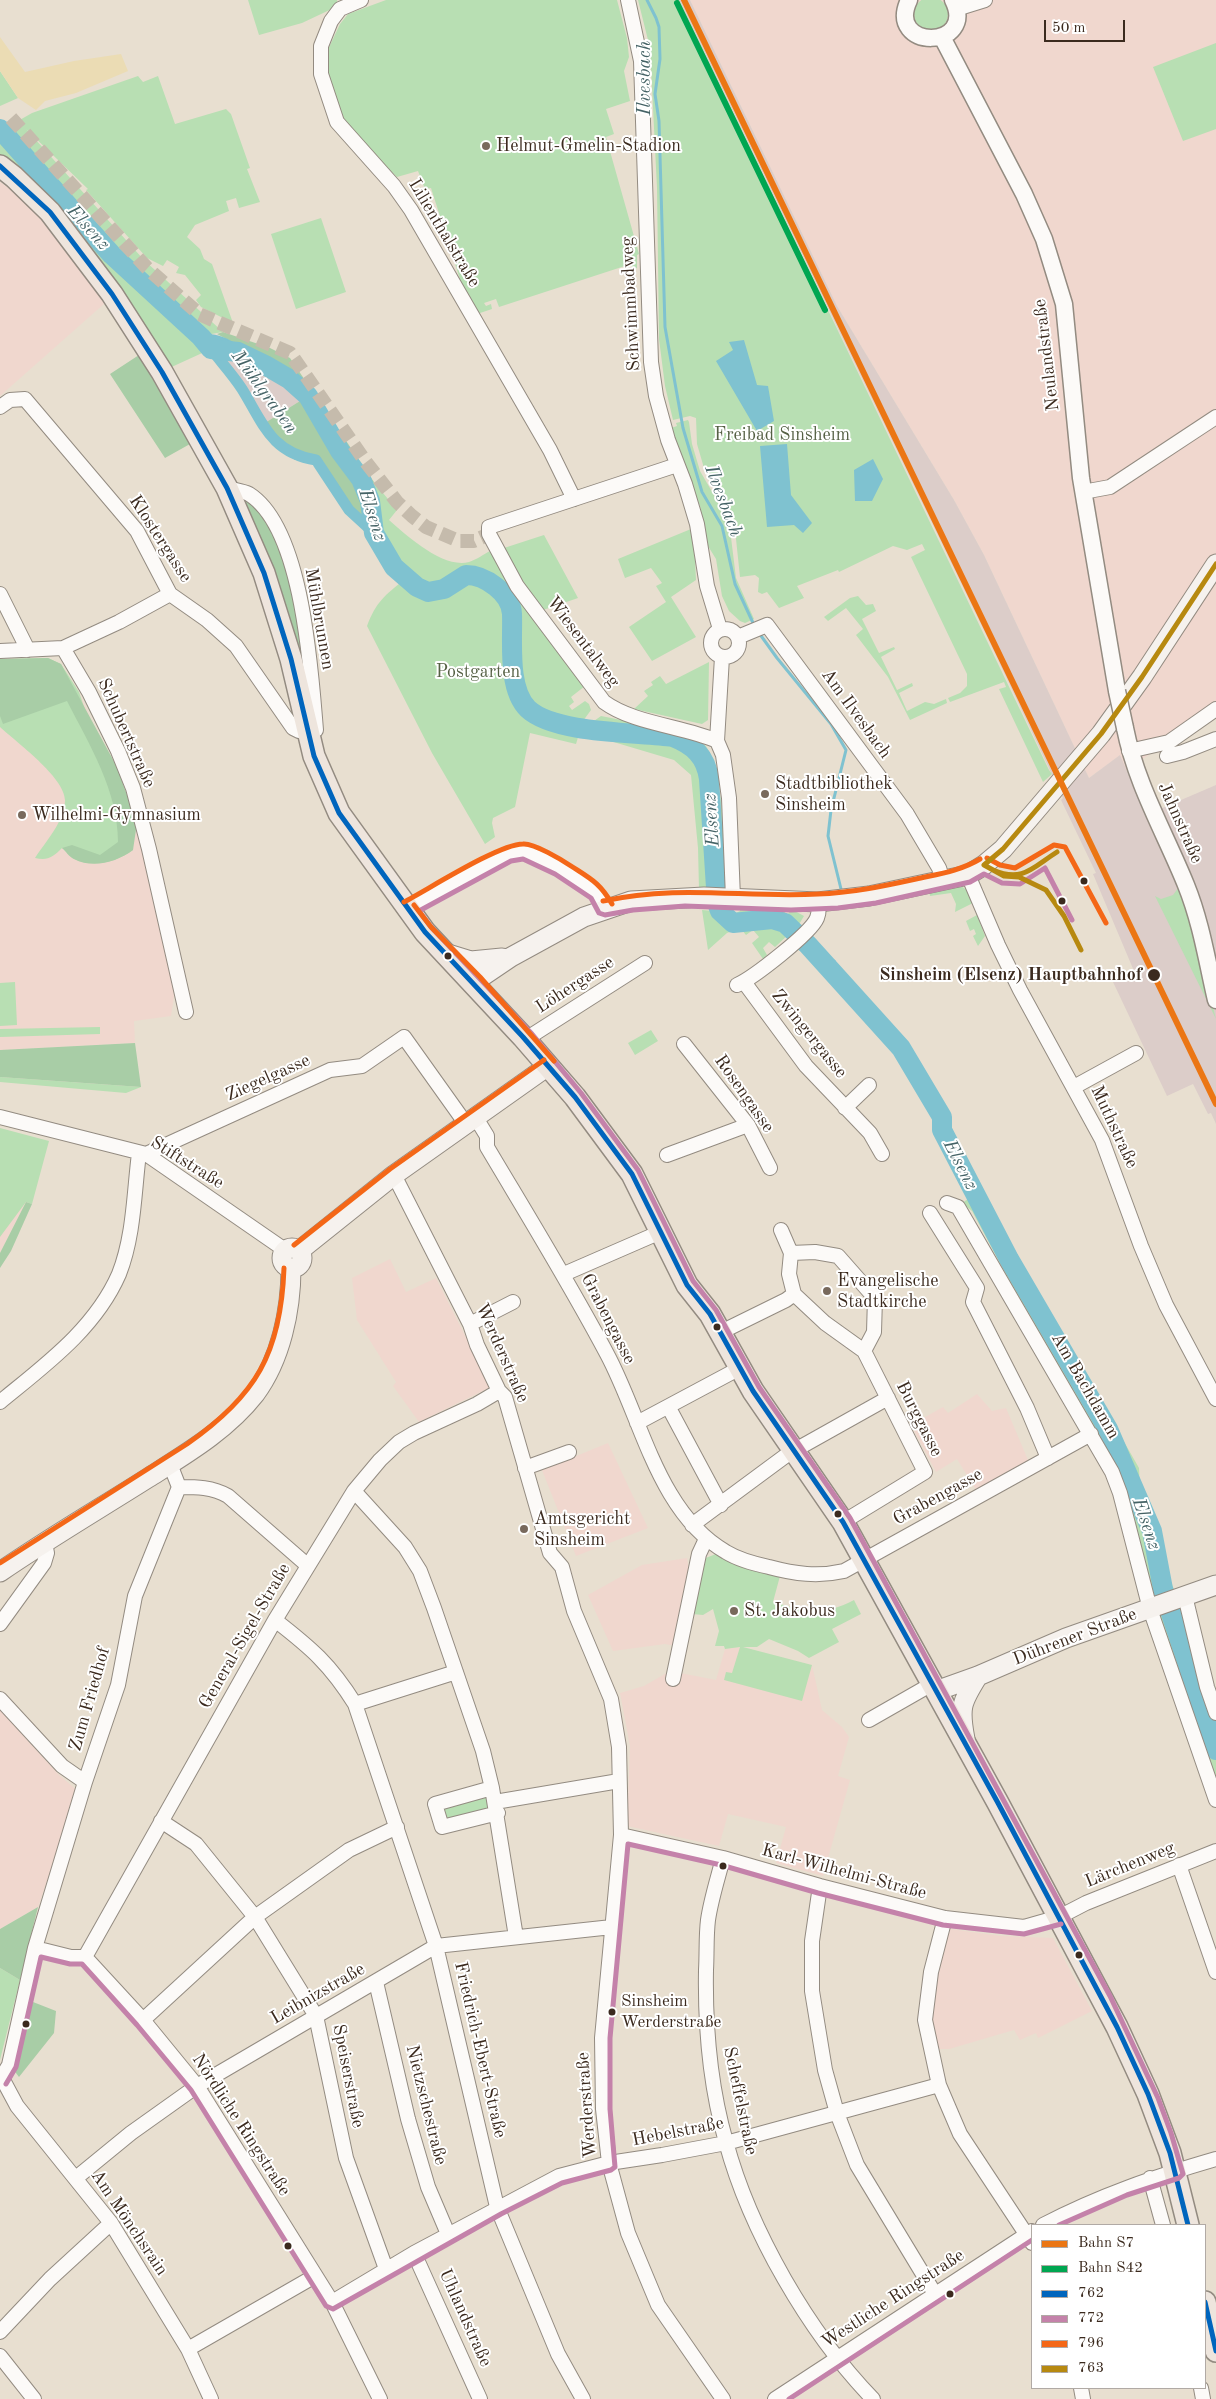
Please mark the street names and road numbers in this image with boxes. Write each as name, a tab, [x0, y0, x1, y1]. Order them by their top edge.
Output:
street label: Lilienthalstraße	[403, 175, 485, 291]
street label: Schwimmbadweg	[617, 236, 645, 372]
street label: Neulandstraße	[1029, 298, 1065, 412]
street label: Klostergasse	[124, 491, 196, 587]
street label: Mühlbrunnen	[299, 566, 339, 672]
street label: Wiesentalweg	[542, 592, 624, 692]
street label: Am Ilvesbach	[816, 665, 896, 763]
street label: Schubertstraße	[92, 675, 160, 791]
street label: Jahnstraße	[1153, 779, 1207, 867]
street label: Löhergasse	[532, 952, 618, 1018]
street label: Zwingergasse	[767, 985, 851, 1083]
street label: Ziegelgasse	[222, 1050, 314, 1106]
street label: Rosengasse	[709, 1051, 779, 1137]
street label: Muthstraße	[1085, 1082, 1143, 1172]
street label: Stiftstraße	[146, 1132, 228, 1194]
street label: Grabengasse	[576, 1270, 640, 1368]
street label: Werderstraße	[471, 1300, 533, 1406]
street label: Am Bachdamm	[1046, 1329, 1124, 1443]
street label: Burggasse	[891, 1378, 947, 1460]
street label: Grabengasse	[889, 1464, 987, 1530]
street label: General-Sigel-Straße	[195, 1560, 295, 1712]
street label: Dührener Straße	[1010, 1603, 1140, 1671]
street label: Zum Friedhof	[65, 1644, 115, 1754]
street label: Lärchenweg	[1082, 1837, 1178, 1893]
street label: Karl-Wilhelmi-Straße	[759, 1840, 929, 1904]
street label: Leibnizstraße	[267, 1958, 369, 2030]
street label: Friedrich-Ebert-Straße	[449, 1960, 511, 2140]
street label: Speiserstraße	[327, 2022, 369, 2130]
street label: Nietzschestraße	[401, 2043, 451, 2167]
street label: Scheffelstraße	[718, 2045, 762, 2157]
street label: Nördliche Ringstraße	[187, 2050, 295, 2200]
street label: Werderstraße	[573, 2051, 601, 2159]
street label: Hebelstraße	[630, 2113, 726, 2151]
street label: Am Mönchsrain	[86, 2166, 172, 2280]
street label: Westliche Ringstraße	[818, 2245, 968, 2353]
street label: Uhlandstraße	[434, 2266, 496, 2370]

